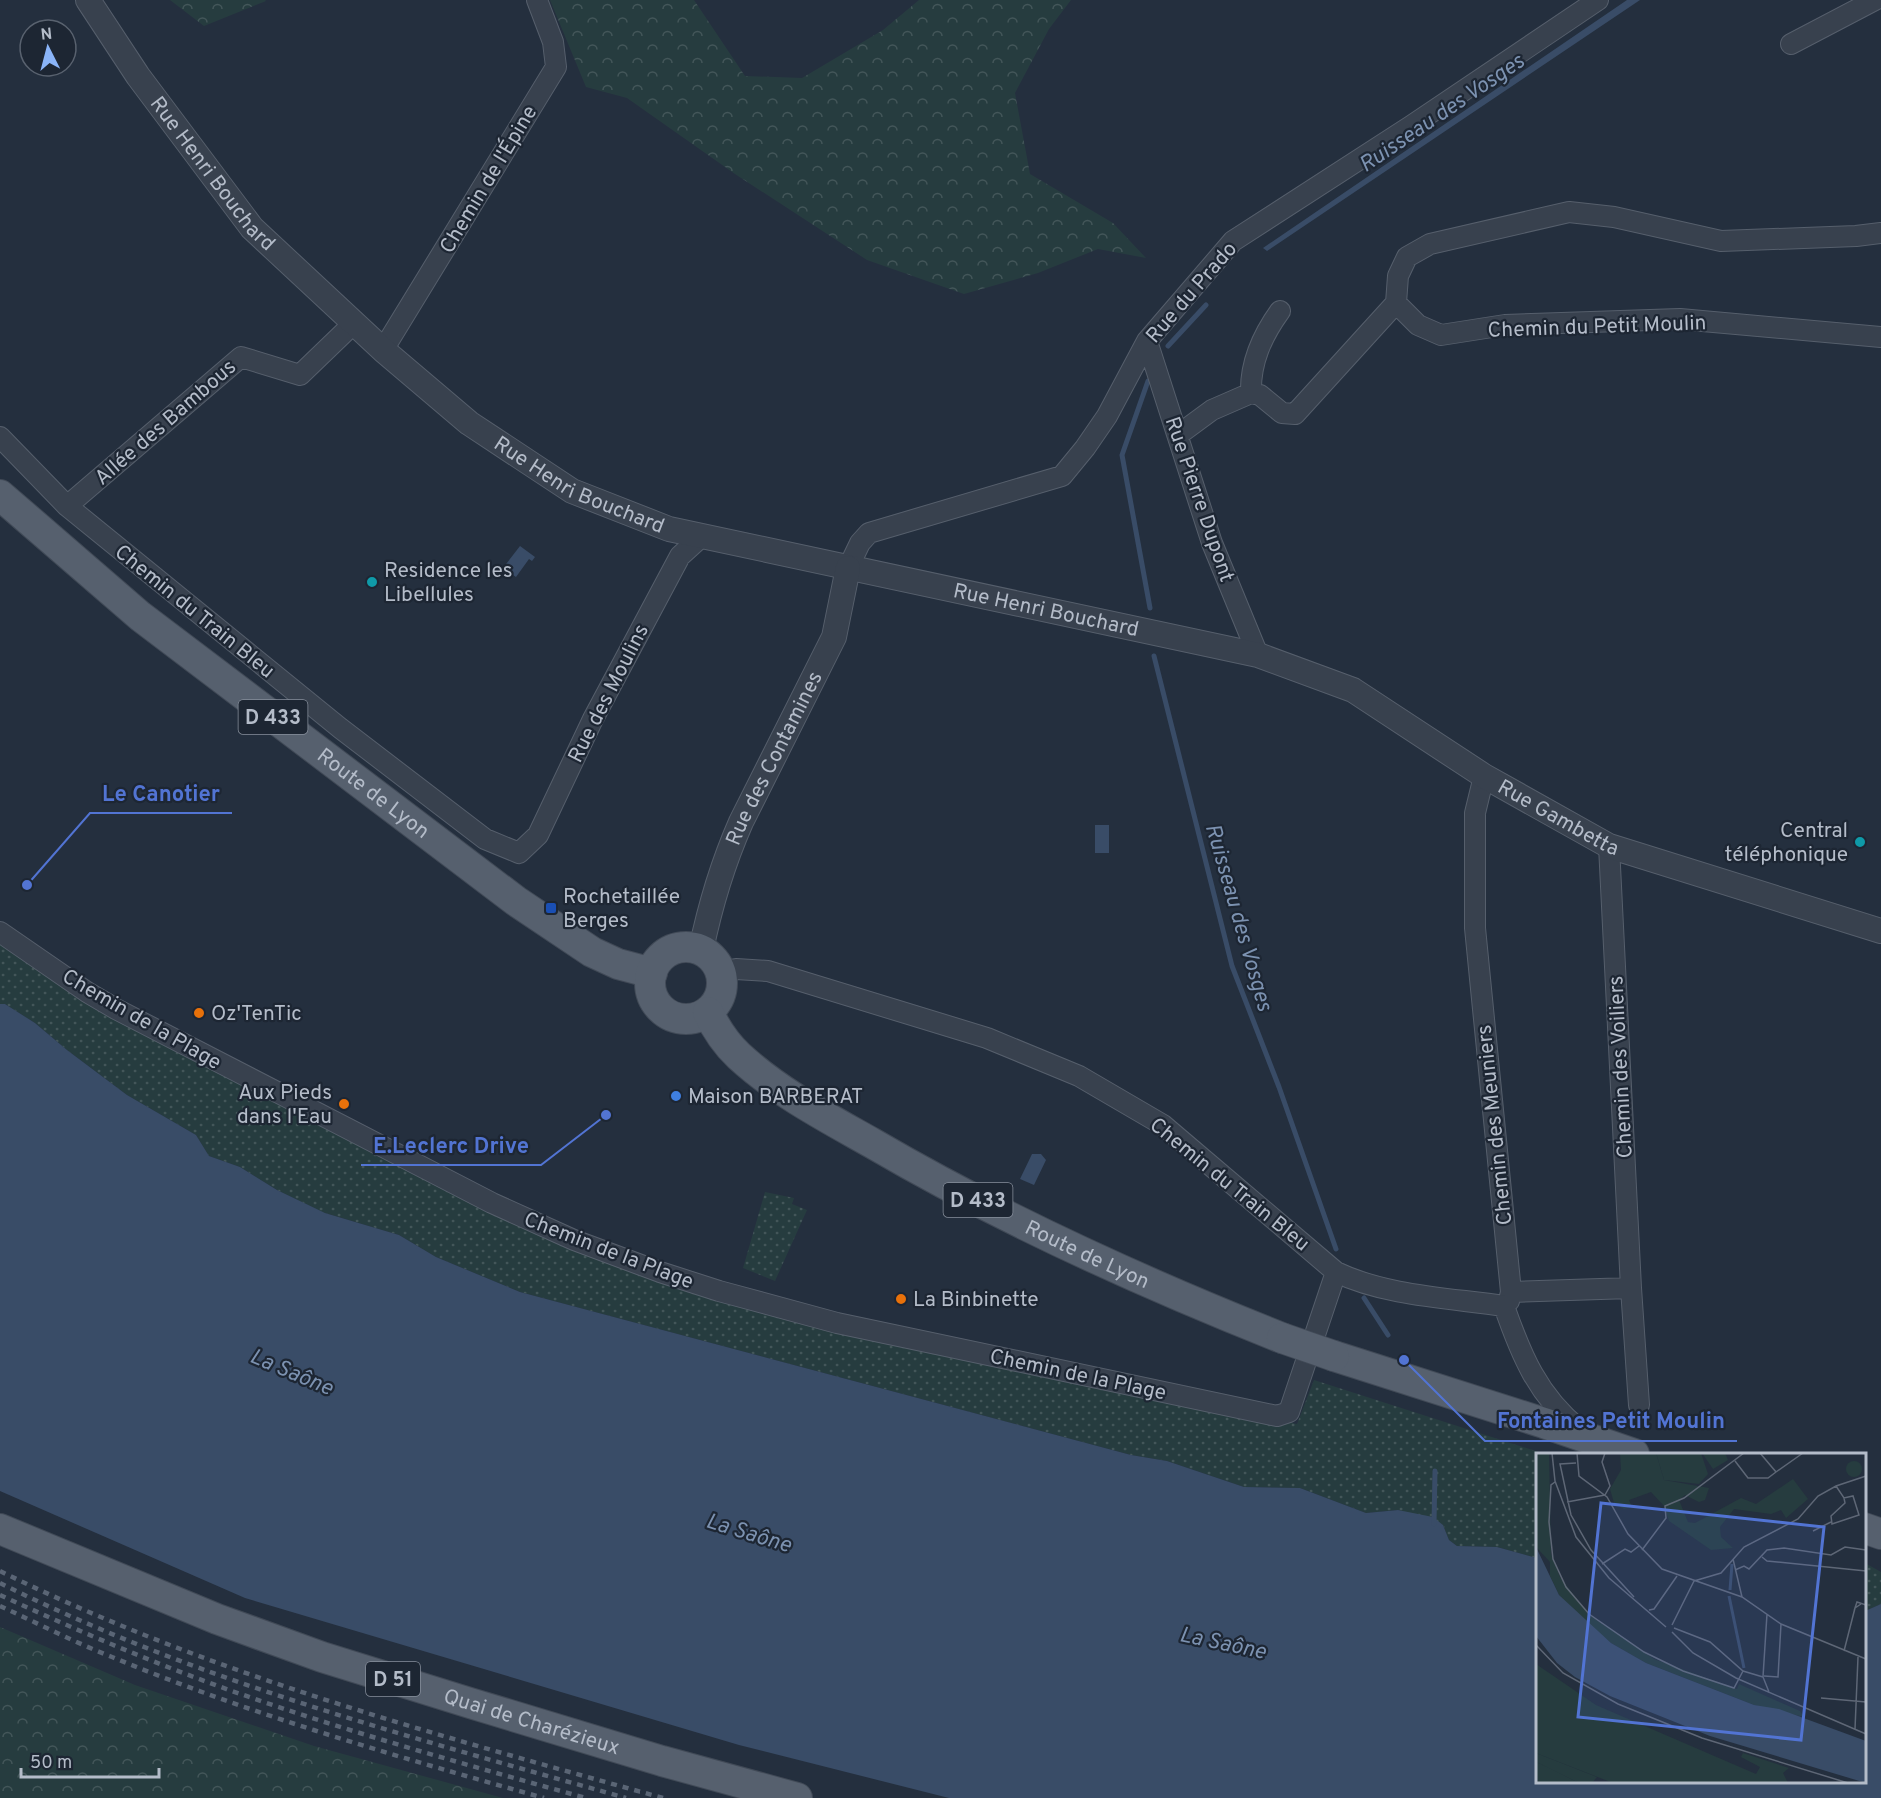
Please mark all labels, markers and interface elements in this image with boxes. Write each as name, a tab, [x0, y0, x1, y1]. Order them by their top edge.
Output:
north arrow	[18, 18, 78, 78]
text: N	[40, 25, 53, 46]
water label: Ruisseau des Vosges	[1355, 48, 1531, 179]
street label: Rue Henri Bouchard	[143, 92, 280, 258]
street label: Chemin de l'Épine	[434, 100, 544, 259]
street label: Rue du Prado	[1141, 237, 1244, 349]
street label: Chemin du Petit Moulin	[1487, 310, 1707, 345]
street label: Allée des Bambous	[90, 354, 242, 492]
street label: Rue Pierre Dupont	[1158, 413, 1240, 586]
street label: Rue Henri Bouchard	[488, 431, 668, 541]
street label: Chemin du Train Bleu	[108, 539, 280, 685]
place label: Residence les Libellules	[384, 558, 513, 609]
marker: Residence les Libellules	[365, 575, 379, 589]
street label: Rue Henri Bouchard	[951, 578, 1141, 644]
street label: Rue des Moulins	[563, 620, 656, 768]
street label: Rue des Contamines	[721, 667, 830, 850]
road number: D 433	[238, 700, 308, 734]
street label: Route de Lyon	[311, 743, 434, 846]
callout: Le Canotier	[90, 773, 232, 813]
street label: Rue Gambetta	[1492, 774, 1622, 863]
text: Le Canotier	[102, 782, 220, 809]
place label: Central téléphonique	[1725, 818, 1848, 869]
water label: Ruisseau des Vosges	[1198, 821, 1278, 1016]
marker: Central téléphonique	[1853, 835, 1867, 849]
place label: Rochetaillée Berges	[563, 884, 680, 935]
marker: Rochetaillée Berges	[544, 901, 558, 915]
street label: Chemin de la Plage	[57, 964, 226, 1077]
street label: Chemin des Voiliers	[1603, 975, 1640, 1159]
place label: Oz'TenTic	[211, 1001, 302, 1028]
marker: Oz'TenTic	[192, 1006, 206, 1020]
street label: Chemin des Meuniers	[1472, 1023, 1519, 1226]
place label: Aux Pieds dans l'Eau	[237, 1080, 332, 1131]
place label: Maison BARBERAT	[688, 1084, 863, 1111]
marker: Maison BARBERAT	[669, 1089, 683, 1103]
marker: Aux Pieds dans l'Eau	[337, 1097, 351, 1111]
street label: Chemin du Train Bleu	[1143, 1112, 1315, 1258]
callout: E.Leclerc Drive	[361, 1125, 541, 1165]
text: E.Leclerc Drive	[373, 1134, 529, 1161]
road number: D 433	[944, 1183, 1012, 1217]
street label: Chemin de la Plage	[520, 1207, 697, 1296]
street label: Route de Lyon	[1020, 1215, 1153, 1296]
place label: La Binbinette	[913, 1287, 1039, 1314]
marker: La Binbinette	[894, 1292, 908, 1306]
water label: La Saône	[245, 1344, 337, 1403]
street label: Chemin de la Plage	[987, 1344, 1168, 1407]
callout: Fontaines Petit Moulin	[1485, 1401, 1737, 1441]
text: Fontaines Petit Moulin	[1497, 1409, 1725, 1436]
inset map	[1536, 1453, 1866, 1783]
water label: La Saône	[702, 1509, 795, 1560]
water label: La Saône	[1177, 1622, 1269, 1667]
road number: D 51	[366, 1662, 420, 1696]
street label: Quai de Charézieux	[440, 1684, 623, 1762]
scale bar	[21, 1741, 159, 1779]
text: 50 m	[30, 1752, 72, 1775]

